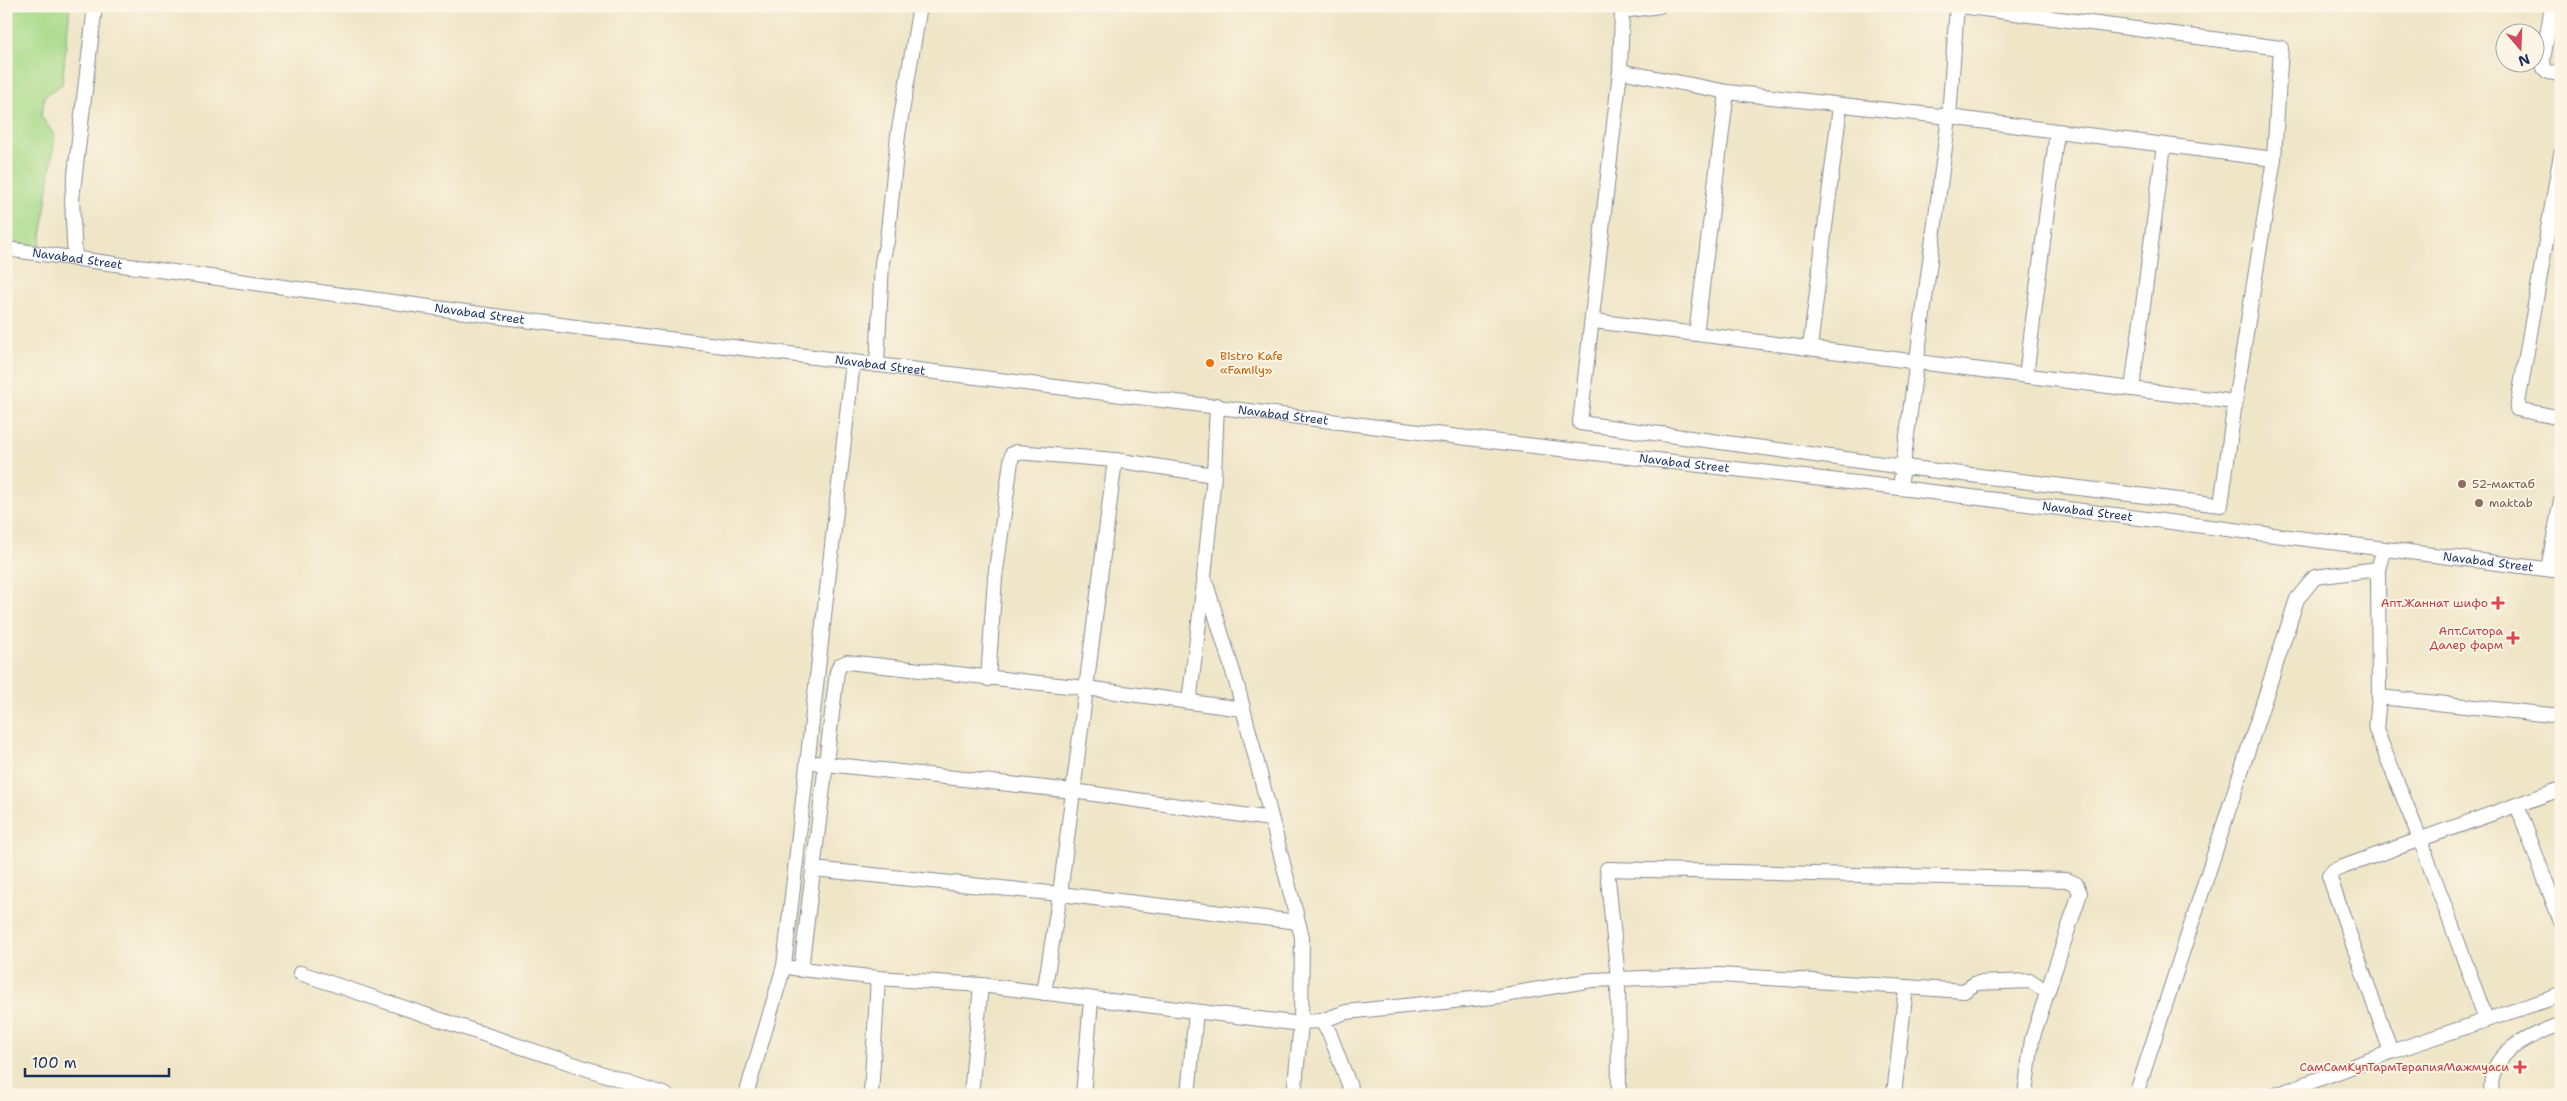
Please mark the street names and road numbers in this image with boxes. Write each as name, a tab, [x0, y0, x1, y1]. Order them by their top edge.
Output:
street label: Navabad Street	[31, 245, 124, 273]
street label: Navabad Street	[433, 300, 526, 328]
street label: Navabad Street	[834, 352, 926, 379]
street label: Navabad Street	[1237, 402, 1329, 429]
street label: Navabad Street	[1638, 450, 1730, 476]
street label: Navabad Street	[2041, 498, 2134, 525]
street label: Navabad Street	[2442, 548, 2534, 575]

